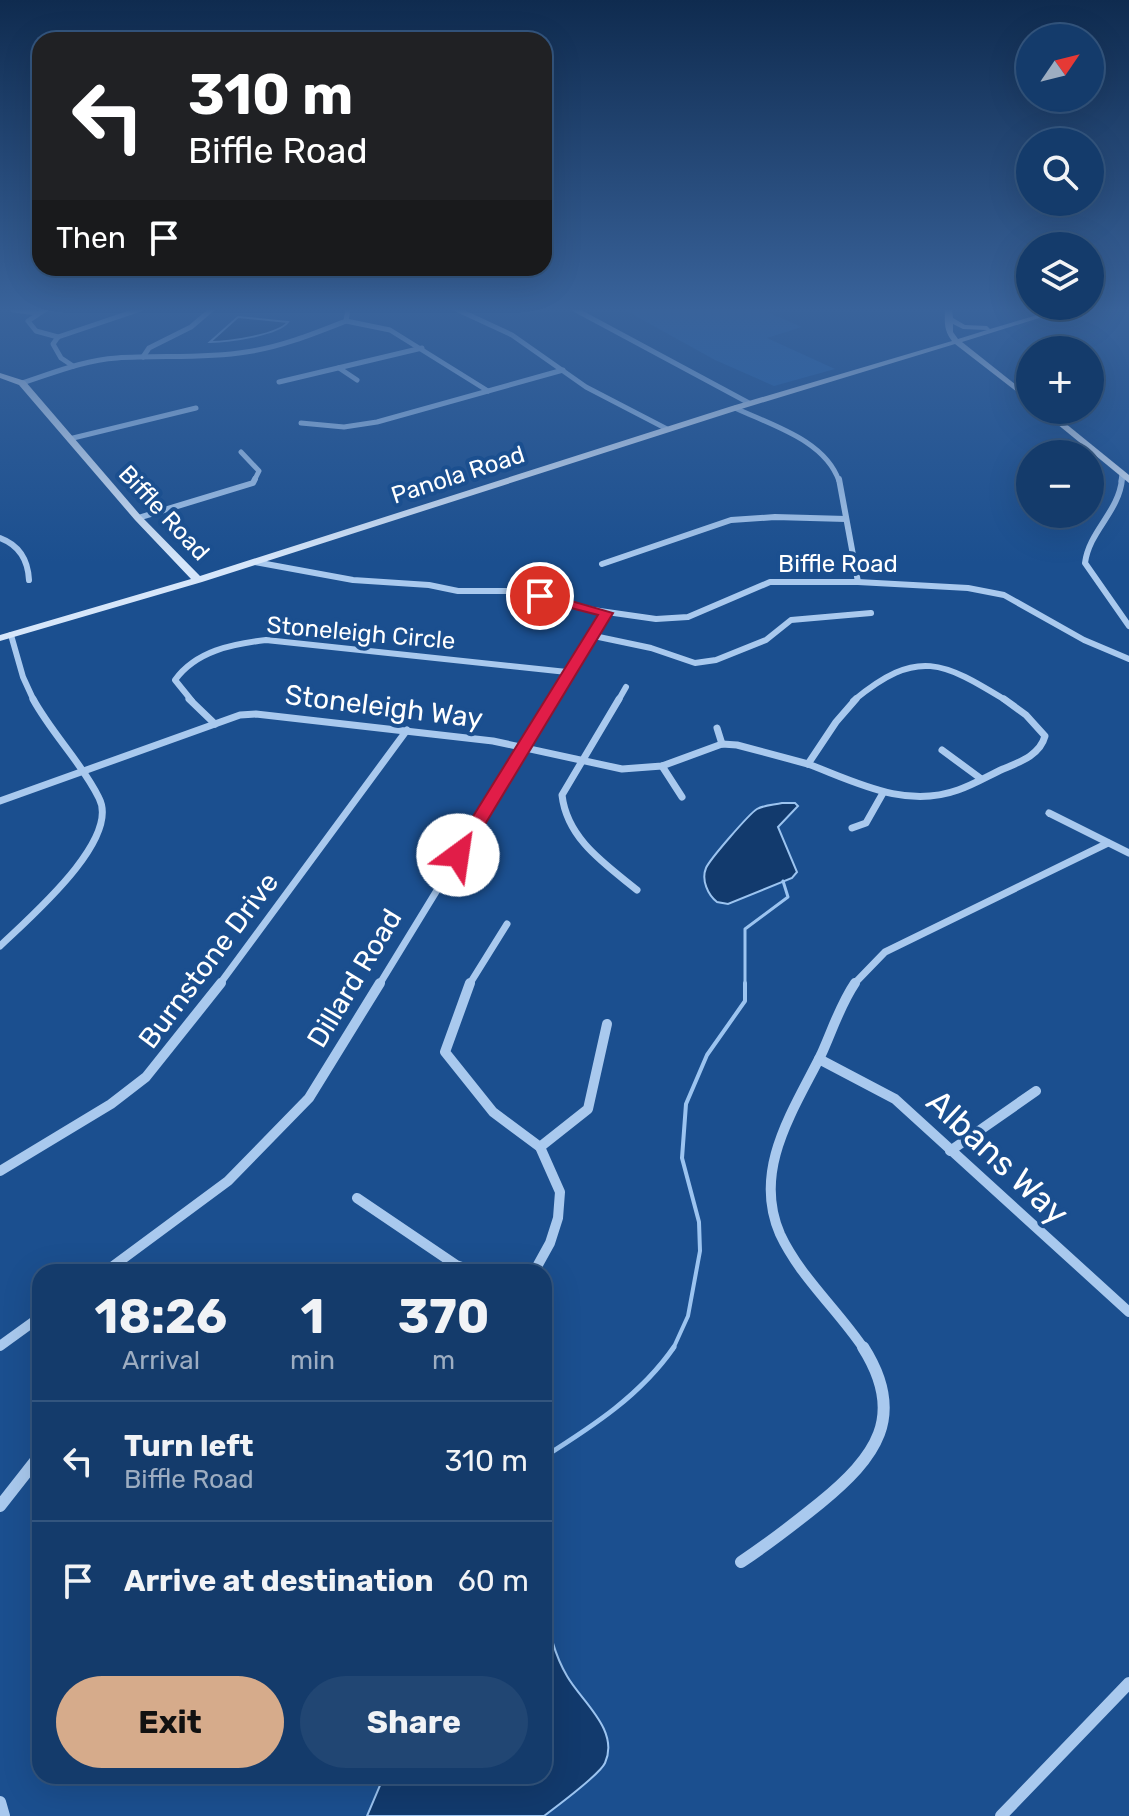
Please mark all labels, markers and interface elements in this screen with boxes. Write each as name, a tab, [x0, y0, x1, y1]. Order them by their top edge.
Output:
north arrow	[1016, 24, 1104, 112]
map controls	[1016, 24, 1104, 528]
text: 310 m	[188, 62, 353, 128]
icon: left	[56, 64, 160, 168]
button: search	[1016, 128, 1104, 216]
text: Biffle Road	[188, 129, 368, 172]
icon: arrive	[142, 216, 186, 260]
text: Then	[56, 220, 126, 256]
button: layers	[1016, 232, 1104, 320]
button: +	[1016, 336, 1104, 424]
street label: Panola Road	[388, 440, 528, 510]
button: −	[1016, 440, 1104, 528]
street label: Biffle Road	[113, 460, 215, 566]
street label: Biffle Road	[778, 550, 898, 578]
pin	[506, 562, 574, 630]
icon: arrive	[518, 574, 562, 618]
street label: Stoneleigh Circle	[266, 611, 456, 655]
street label: Stoneleigh Way	[283, 678, 485, 735]
position arrow	[416, 813, 500, 897]
street label: Burnstone Drive	[132, 866, 285, 1055]
street label: Dillard Road	[300, 903, 409, 1053]
street label: Albans Way	[918, 1081, 1077, 1234]
text: 18:26	[95, 1288, 227, 1345]
text: 1	[301, 1288, 324, 1345]
text: 370	[398, 1288, 489, 1345]
text: Arrival	[122, 1345, 200, 1376]
text: min	[290, 1345, 335, 1376]
text: m	[432, 1345, 455, 1376]
text: Turn left	[124, 1428, 254, 1464]
icon: left	[56, 1439, 100, 1483]
text: 310 m	[445, 1443, 528, 1479]
text: Biffle Road	[124, 1464, 254, 1495]
icon: arrive	[56, 1559, 100, 1603]
text: Arrive at destination	[124, 1563, 434, 1599]
text: 60 m	[458, 1563, 529, 1599]
button: Exit	[56, 1676, 284, 1768]
button: Share	[300, 1676, 528, 1768]

